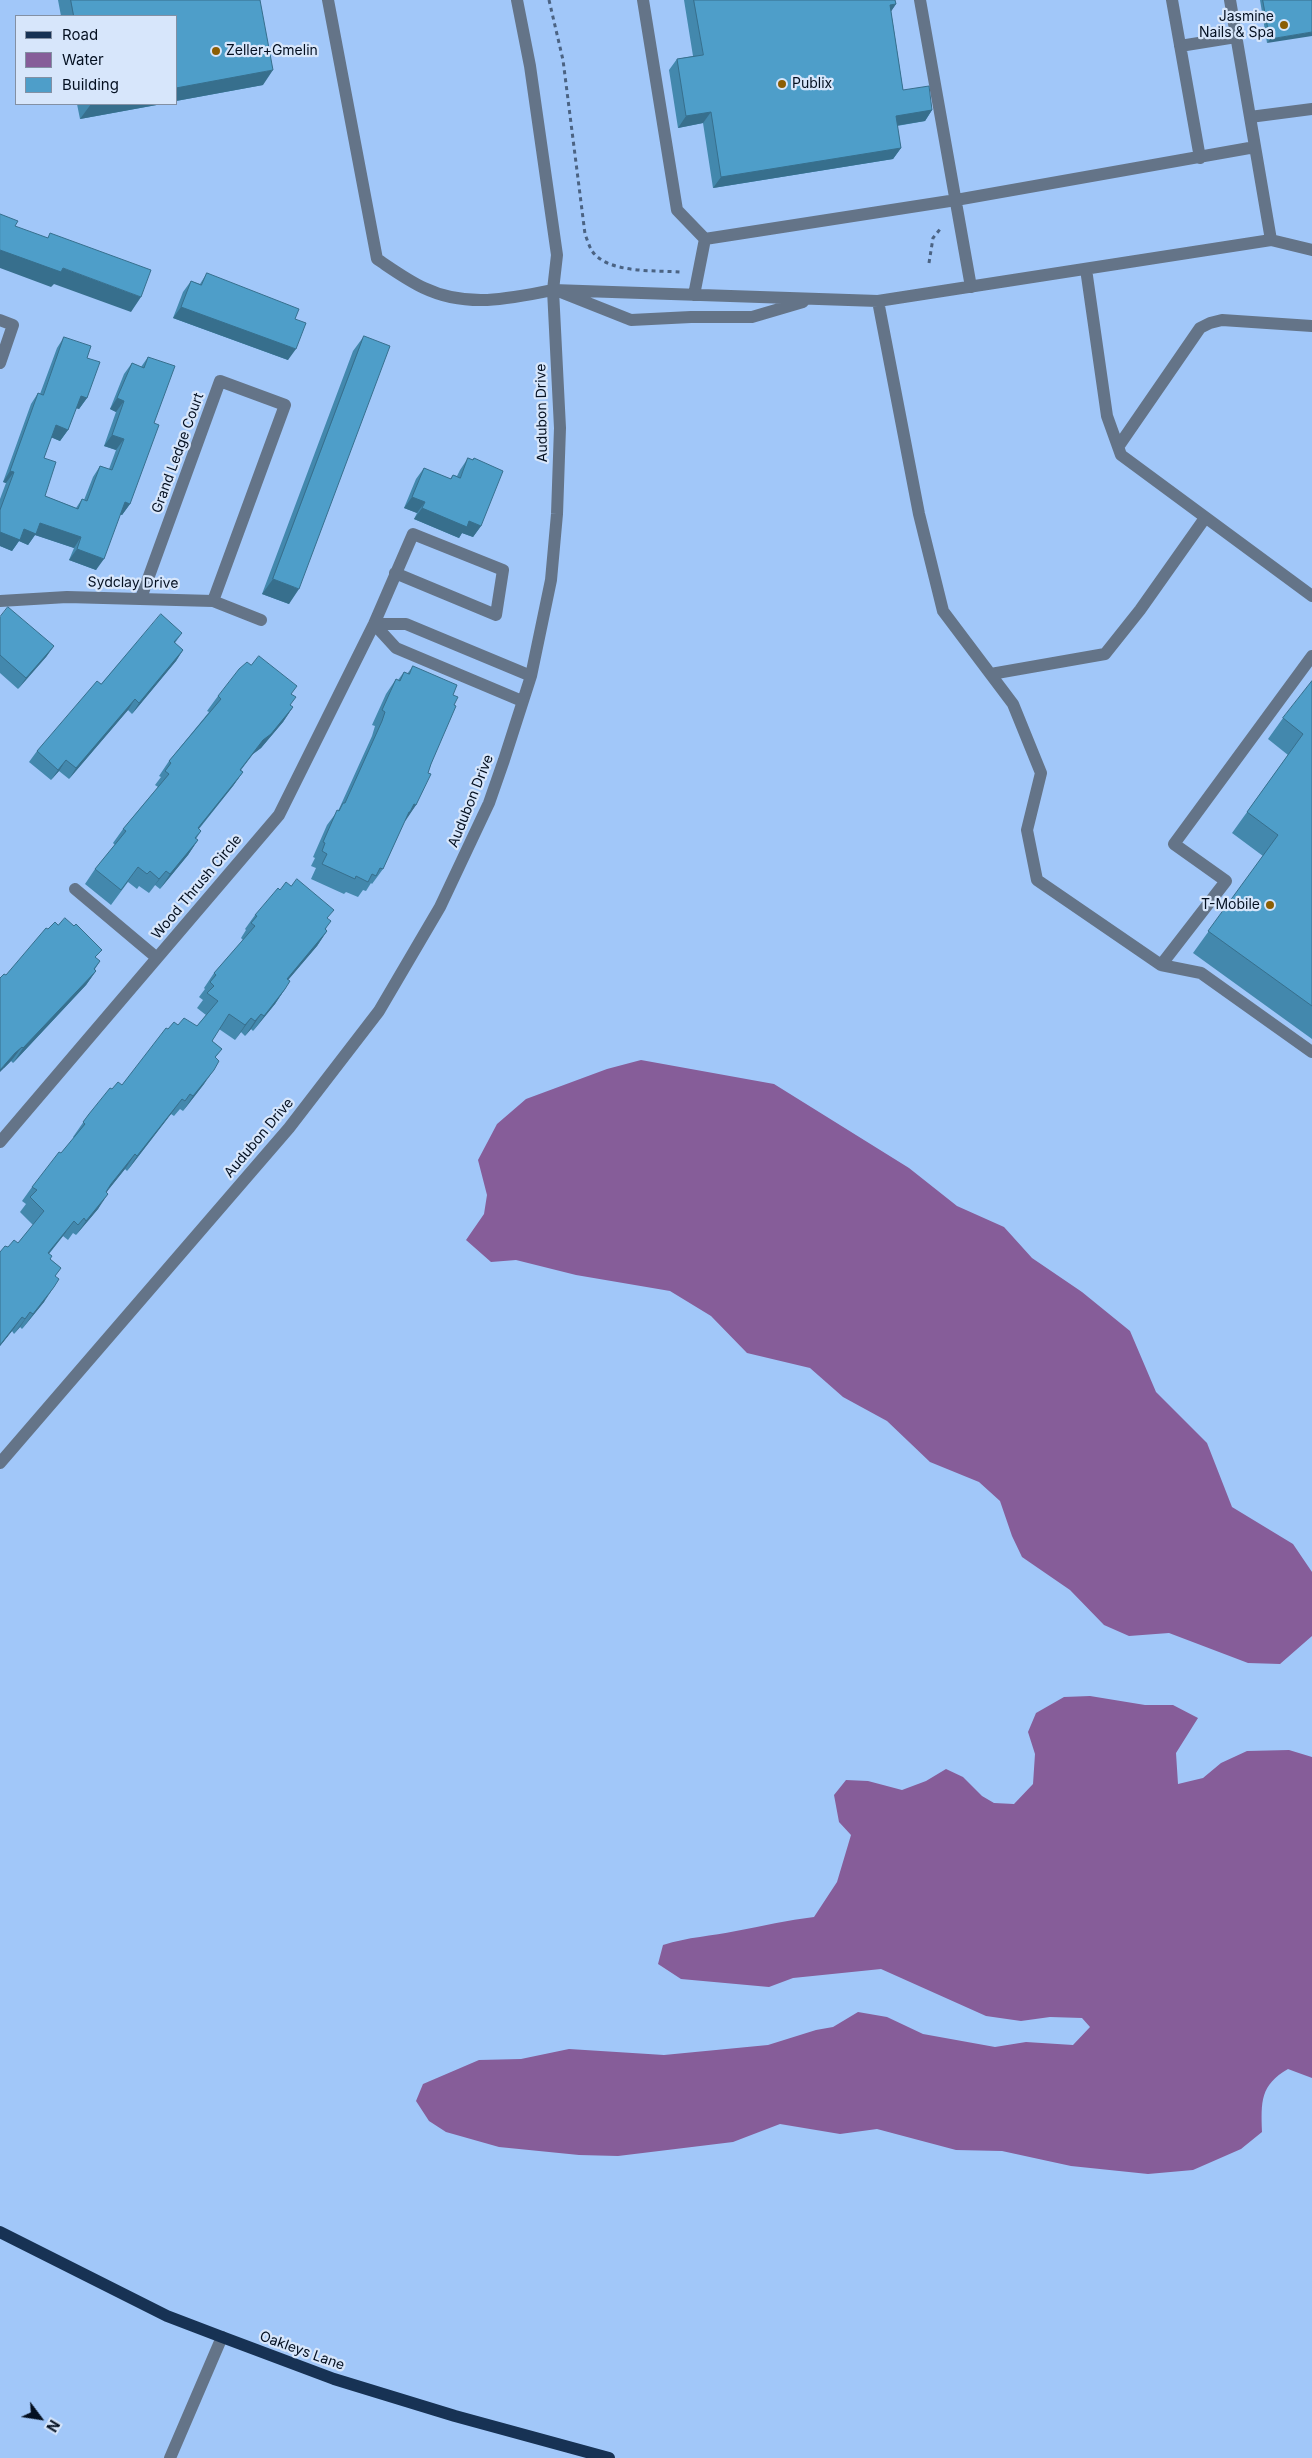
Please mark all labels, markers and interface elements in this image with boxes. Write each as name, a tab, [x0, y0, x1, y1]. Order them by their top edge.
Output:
place label: Jasmine Nails & Spa	[1199, 9, 1274, 41]
legend	[15, 15, 178, 105]
marker: Jasmine Nails & Spa	[1278, 19, 1290, 31]
text: Road	[62, 25, 98, 44]
place label: Zeller+Gmelin	[226, 43, 318, 59]
marker: Zeller+Gmelin	[210, 45, 222, 57]
text: Water	[62, 50, 104, 69]
text: Building	[62, 75, 119, 94]
place label: Publix	[792, 76, 832, 92]
marker: Publix	[776, 78, 788, 90]
street label: Audubon Drive	[533, 364, 551, 462]
street label: Grand Ledge Court	[148, 391, 208, 515]
street label: Sydclay Drive	[87, 574, 179, 592]
street label: Audubon Drive	[445, 752, 497, 850]
street label: Wood Thrush Circle	[148, 831, 246, 943]
place label: T-Mobile	[1201, 897, 1260, 913]
marker: T-Mobile	[1264, 899, 1276, 911]
street label: Audubon Drive	[221, 1095, 297, 1181]
street label: Oakleys Lane	[257, 2328, 347, 2374]
north arrow	[15, 2393, 65, 2443]
text: N	[43, 2417, 63, 2435]

